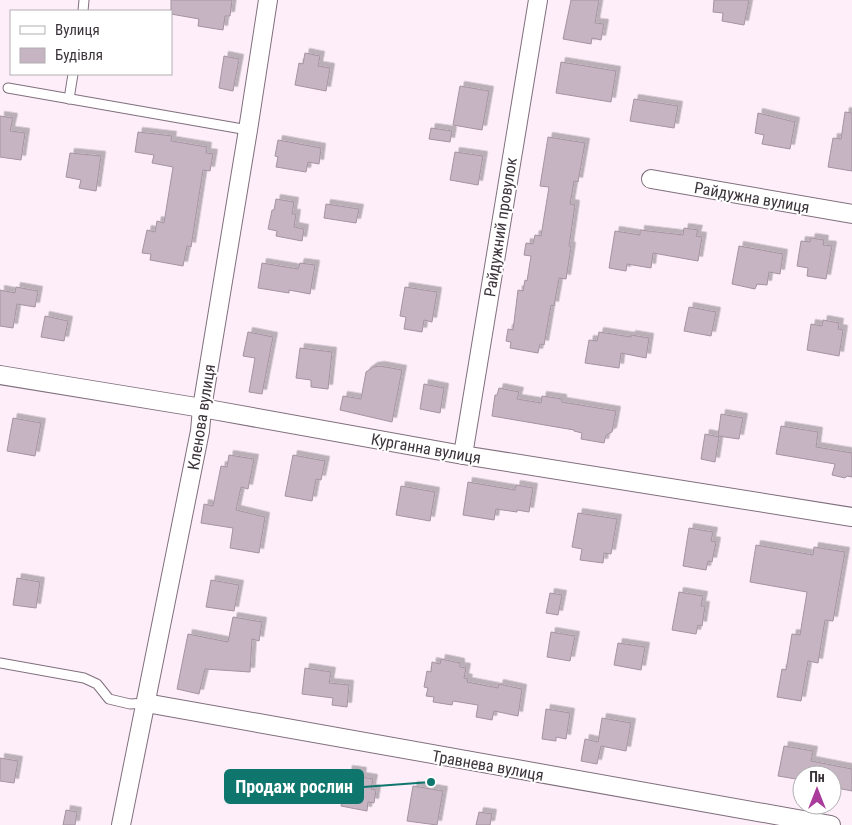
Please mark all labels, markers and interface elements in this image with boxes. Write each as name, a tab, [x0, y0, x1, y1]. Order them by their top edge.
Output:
legend	[10, 10, 172, 75]
text: Вулиця	[55, 21, 100, 39]
text: Будівля	[55, 46, 103, 64]
street label: Райдужний провулок	[480, 156, 521, 298]
street label: Райдужна вулиця	[693, 178, 811, 217]
street label: Кленова вулиця	[184, 363, 219, 471]
street label: Курганна вулиця	[369, 429, 482, 468]
street label: Травнева вулиця	[431, 746, 545, 785]
north arrow	[792, 765, 842, 815]
text: Пн	[809, 769, 825, 785]
callout: Продаж рослин	[225, 770, 363, 803]
text: Продаж рослин	[235, 776, 353, 797]

